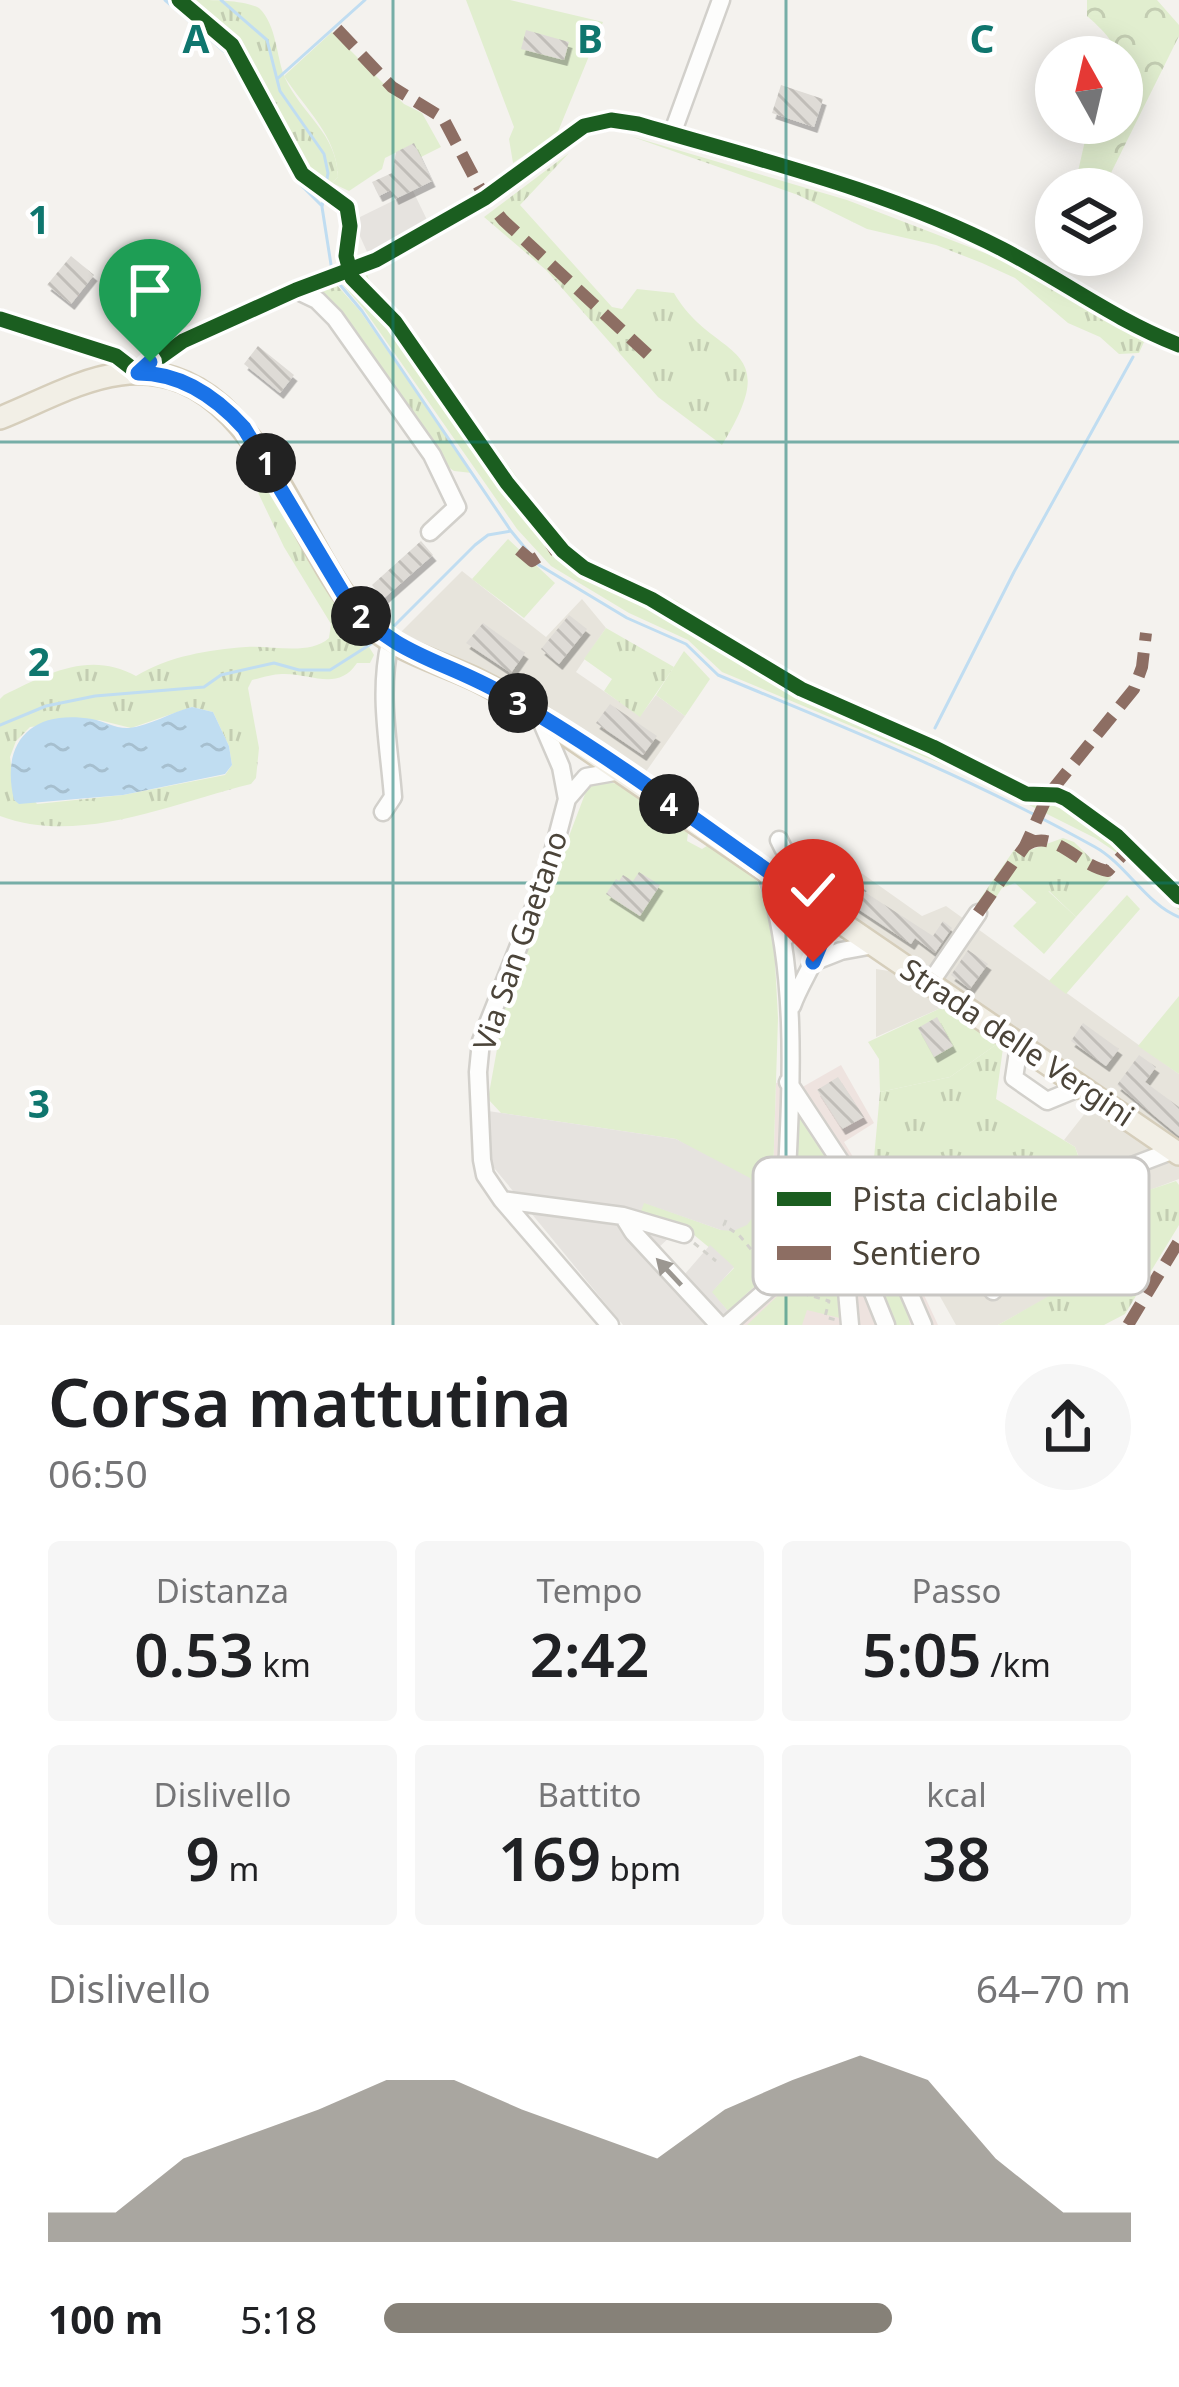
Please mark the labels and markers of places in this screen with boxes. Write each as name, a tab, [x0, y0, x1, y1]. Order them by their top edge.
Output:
pin	[99, 239, 201, 362]
pin: 1	[236, 433, 296, 493]
pin: 2	[331, 586, 391, 646]
pin: 3	[488, 673, 548, 733]
pin: 4	[639, 774, 699, 834]
pin	[762, 839, 864, 962]

